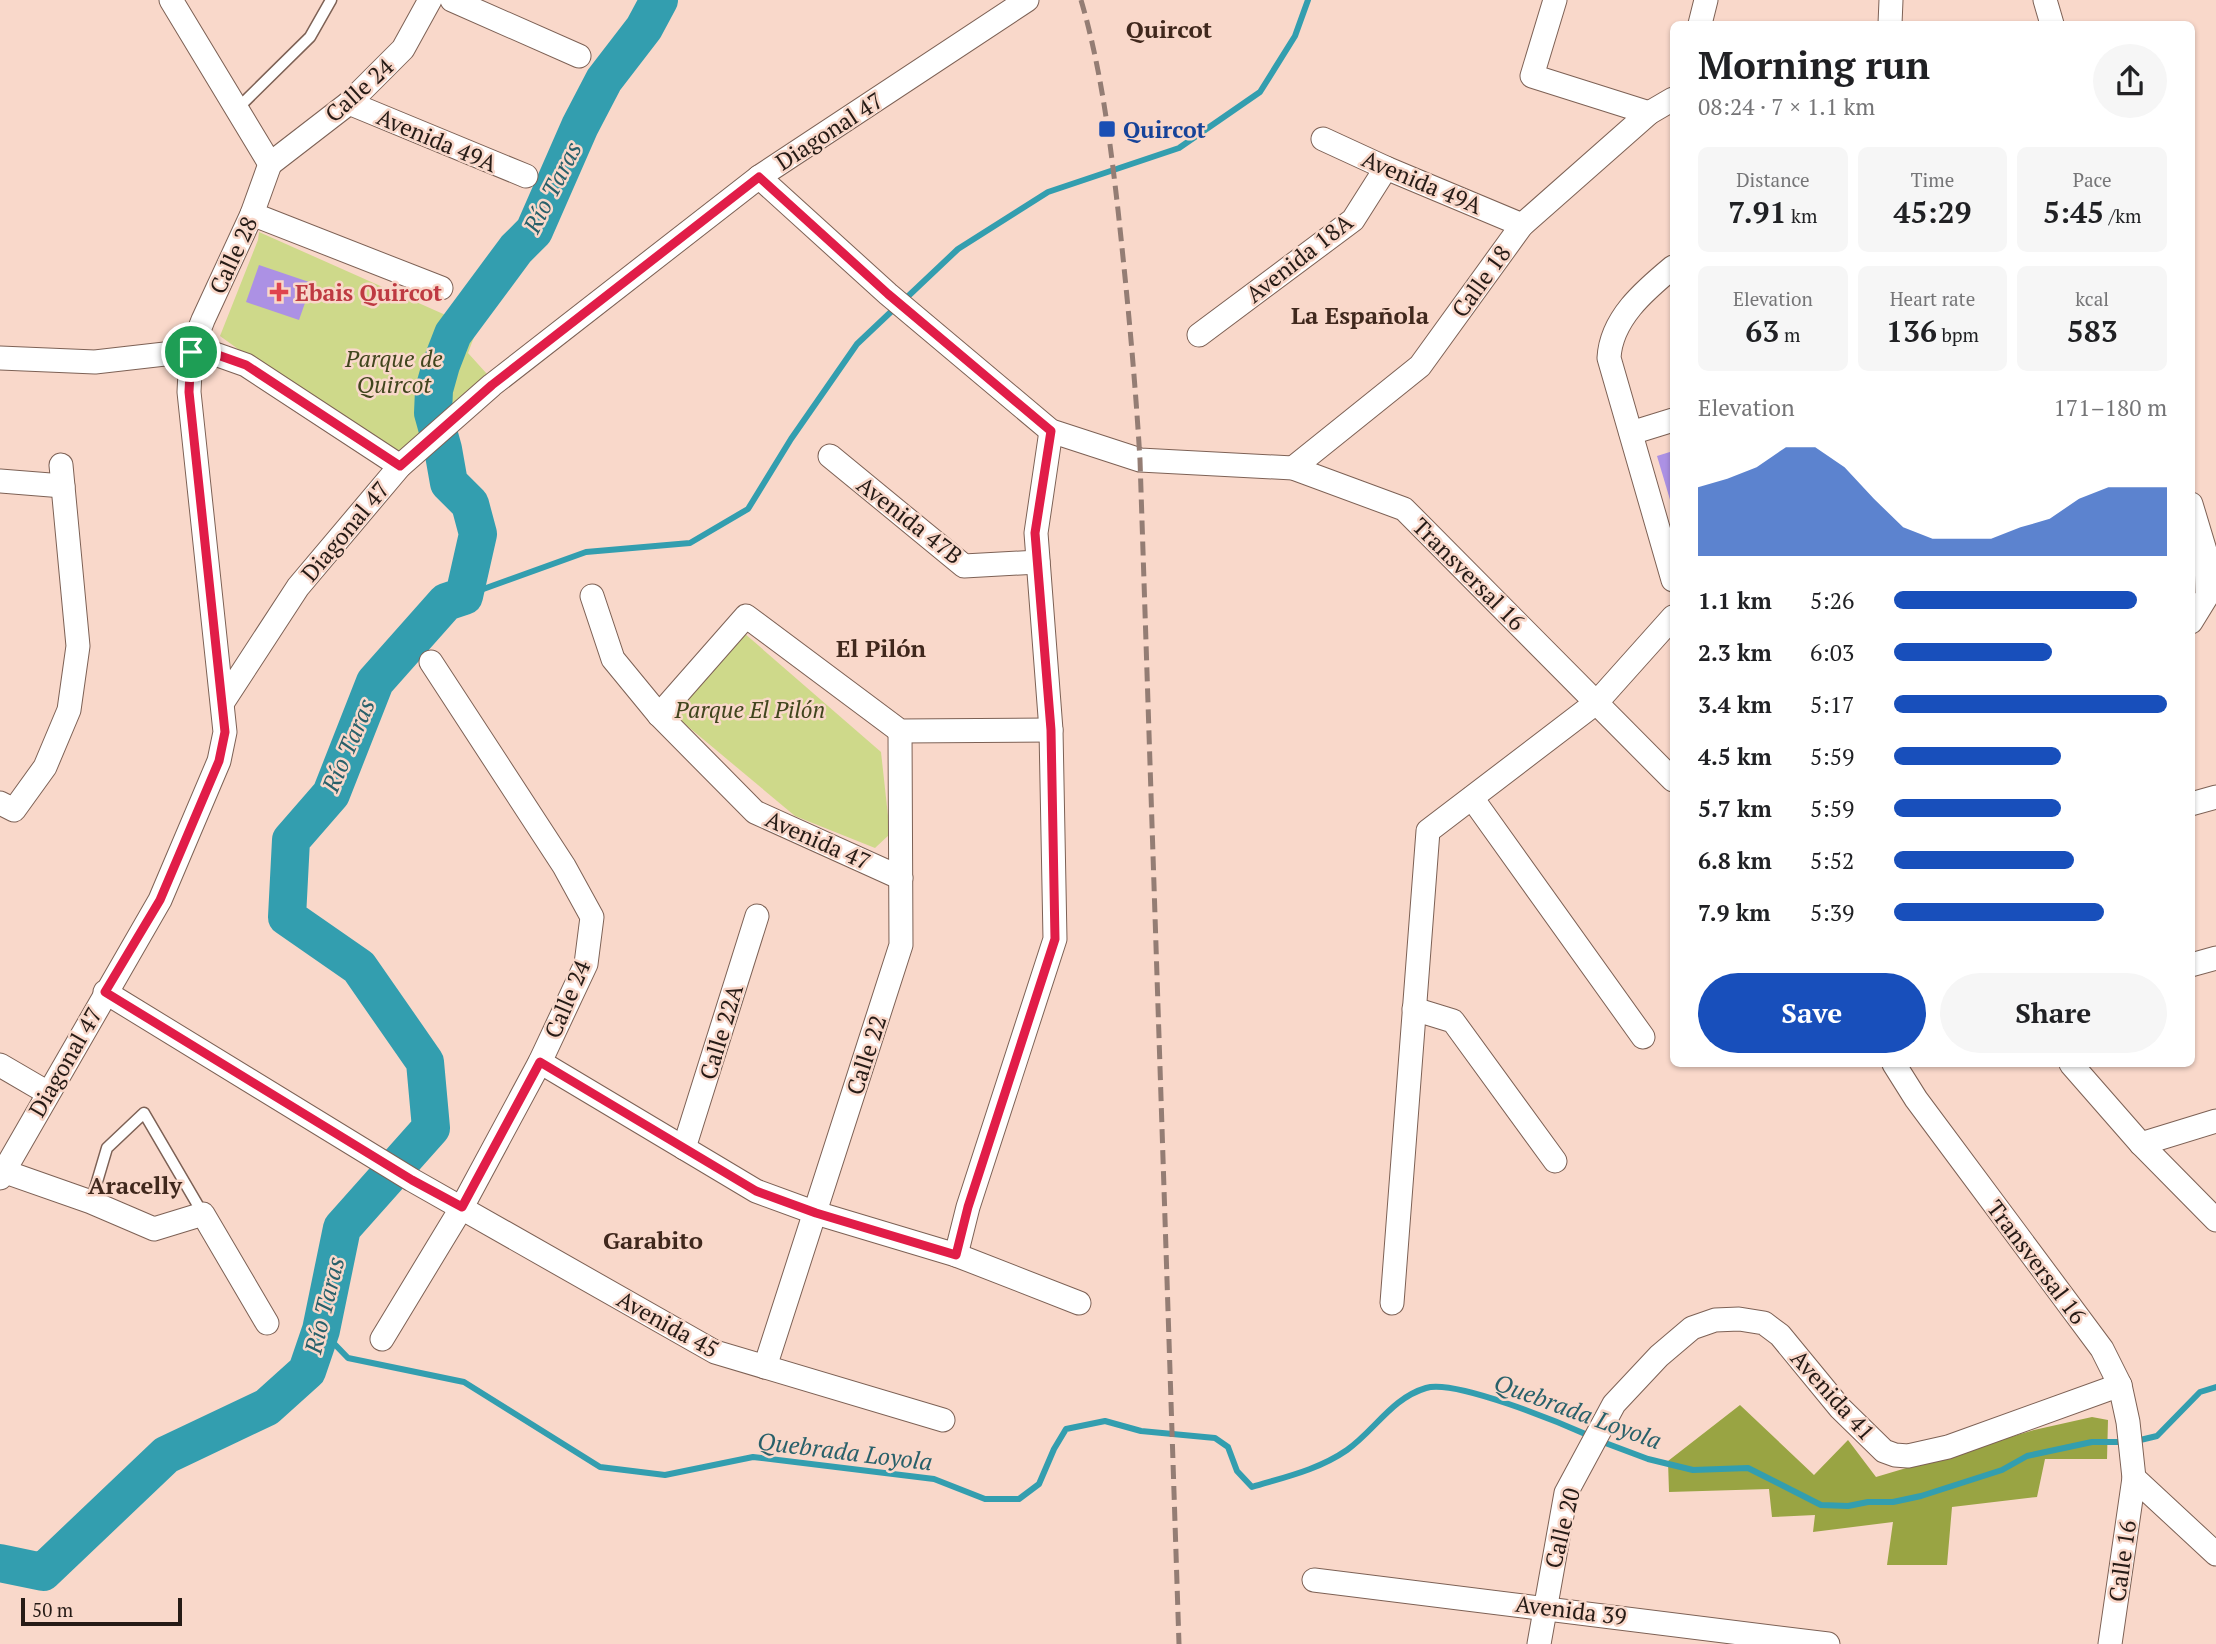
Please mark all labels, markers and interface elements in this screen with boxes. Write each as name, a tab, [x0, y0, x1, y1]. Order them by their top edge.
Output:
district label: Quircot	[1126, 13, 1213, 45]
text: Morning run	[1698, 40, 1930, 90]
button: share	[2093, 44, 2167, 118]
street label: Calle 24	[318, 51, 400, 129]
street label: Diagonal 47	[769, 85, 889, 177]
text: 08:24 · 7 × 1.1 km	[1698, 91, 1875, 122]
street label: Avenida 49A	[372, 101, 502, 179]
place label: Quircot	[1123, 114, 1206, 145]
marker: Quircot	[1097, 119, 1117, 139]
water label: Río Taras	[515, 136, 589, 239]
street label: Avenida 49A	[1357, 143, 1487, 221]
text: Distance	[1736, 167, 1810, 192]
text: Time	[1911, 167, 1954, 192]
text: Pace	[2073, 167, 2112, 192]
text: 7.91	[1728, 192, 1786, 232]
text: 45:29	[1893, 192, 1972, 232]
text: 5:45	[2043, 192, 2104, 232]
text: km	[1786, 203, 1817, 228]
text: /km	[2104, 203, 2141, 228]
street label: Avenida 18A	[1239, 206, 1359, 310]
street label: Calle 28	[202, 211, 264, 299]
street label: Calle 18	[1444, 239, 1518, 323]
place label: Ebais Quircot	[295, 277, 442, 308]
marker: Ebais Quircot	[269, 282, 289, 302]
text: Elevation	[1733, 286, 1813, 311]
text: Heart rate	[1890, 286, 1975, 311]
text: kcal	[2075, 286, 2109, 311]
district label: La Española	[1291, 299, 1430, 331]
text: 63	[1745, 311, 1779, 351]
text: 136	[1886, 311, 1937, 351]
text: 583	[2067, 311, 2118, 351]
pin	[161, 322, 221, 382]
text: m	[1779, 322, 1800, 347]
text: bpm	[1937, 322, 1979, 347]
icon: arrive	[172, 333, 210, 371]
park label: Parque de Quircot	[344, 343, 443, 400]
text: Elevation	[1698, 392, 1795, 423]
text: 171–180 m	[2054, 392, 2167, 423]
street label: Avenida 47B	[851, 469, 969, 571]
street label: Diagonal 47	[294, 474, 396, 588]
street label: Transversal 16	[1406, 511, 1532, 637]
text: 1.1 km	[1698, 585, 1772, 616]
text: 5:26	[1810, 585, 1854, 616]
district label: El Pilón	[836, 632, 927, 664]
text: 2.3 km	[1698, 637, 1772, 668]
text: 6:03	[1810, 637, 1854, 668]
text: 3.4 km	[1698, 689, 1772, 720]
text: 5:17	[1810, 689, 1854, 720]
water label: Río Taras	[314, 693, 382, 797]
park label: Parque El Pilón	[674, 694, 825, 725]
text: 4.5 km	[1698, 741, 1772, 772]
text: 5:59	[1810, 741, 1854, 772]
text: 5.7 km	[1698, 793, 1772, 824]
text: 5:59	[1810, 793, 1854, 824]
street label: Avenida 47	[761, 803, 875, 877]
text: 6.8 km	[1698, 845, 1772, 876]
text: 5:52	[1810, 845, 1854, 876]
text: 7.9 km	[1698, 897, 1770, 928]
text: 5:39	[1810, 897, 1854, 928]
street label: Calle 24	[537, 955, 598, 1043]
button: Save	[1698, 973, 1926, 1053]
button: Share	[1940, 973, 2167, 1053]
street label: Calle 22A	[692, 981, 750, 1083]
street label: Diagonal 47	[21, 1001, 109, 1123]
street label: Calle 22	[839, 1011, 893, 1099]
district label: Aracelly	[88, 1169, 183, 1201]
street label: Transversal 16	[1980, 1194, 2094, 1330]
district label: Garabito	[603, 1224, 703, 1256]
water label: Río Taras	[296, 1253, 351, 1358]
street label: Avenida 45	[612, 1283, 724, 1365]
street label: Avenida 41	[1784, 1343, 1882, 1447]
water label: Quebrada Loyola	[1490, 1366, 1666, 1456]
water label: Quebrada Loyola	[756, 1424, 934, 1478]
street label: Calle 20	[1537, 1484, 1587, 1572]
street label: Calle 16	[2101, 1518, 2143, 1604]
street label: Avenida 39	[1514, 1588, 1628, 1632]
scale bar	[21, 1595, 182, 1627]
text: 50 m	[32, 1597, 73, 1622]

